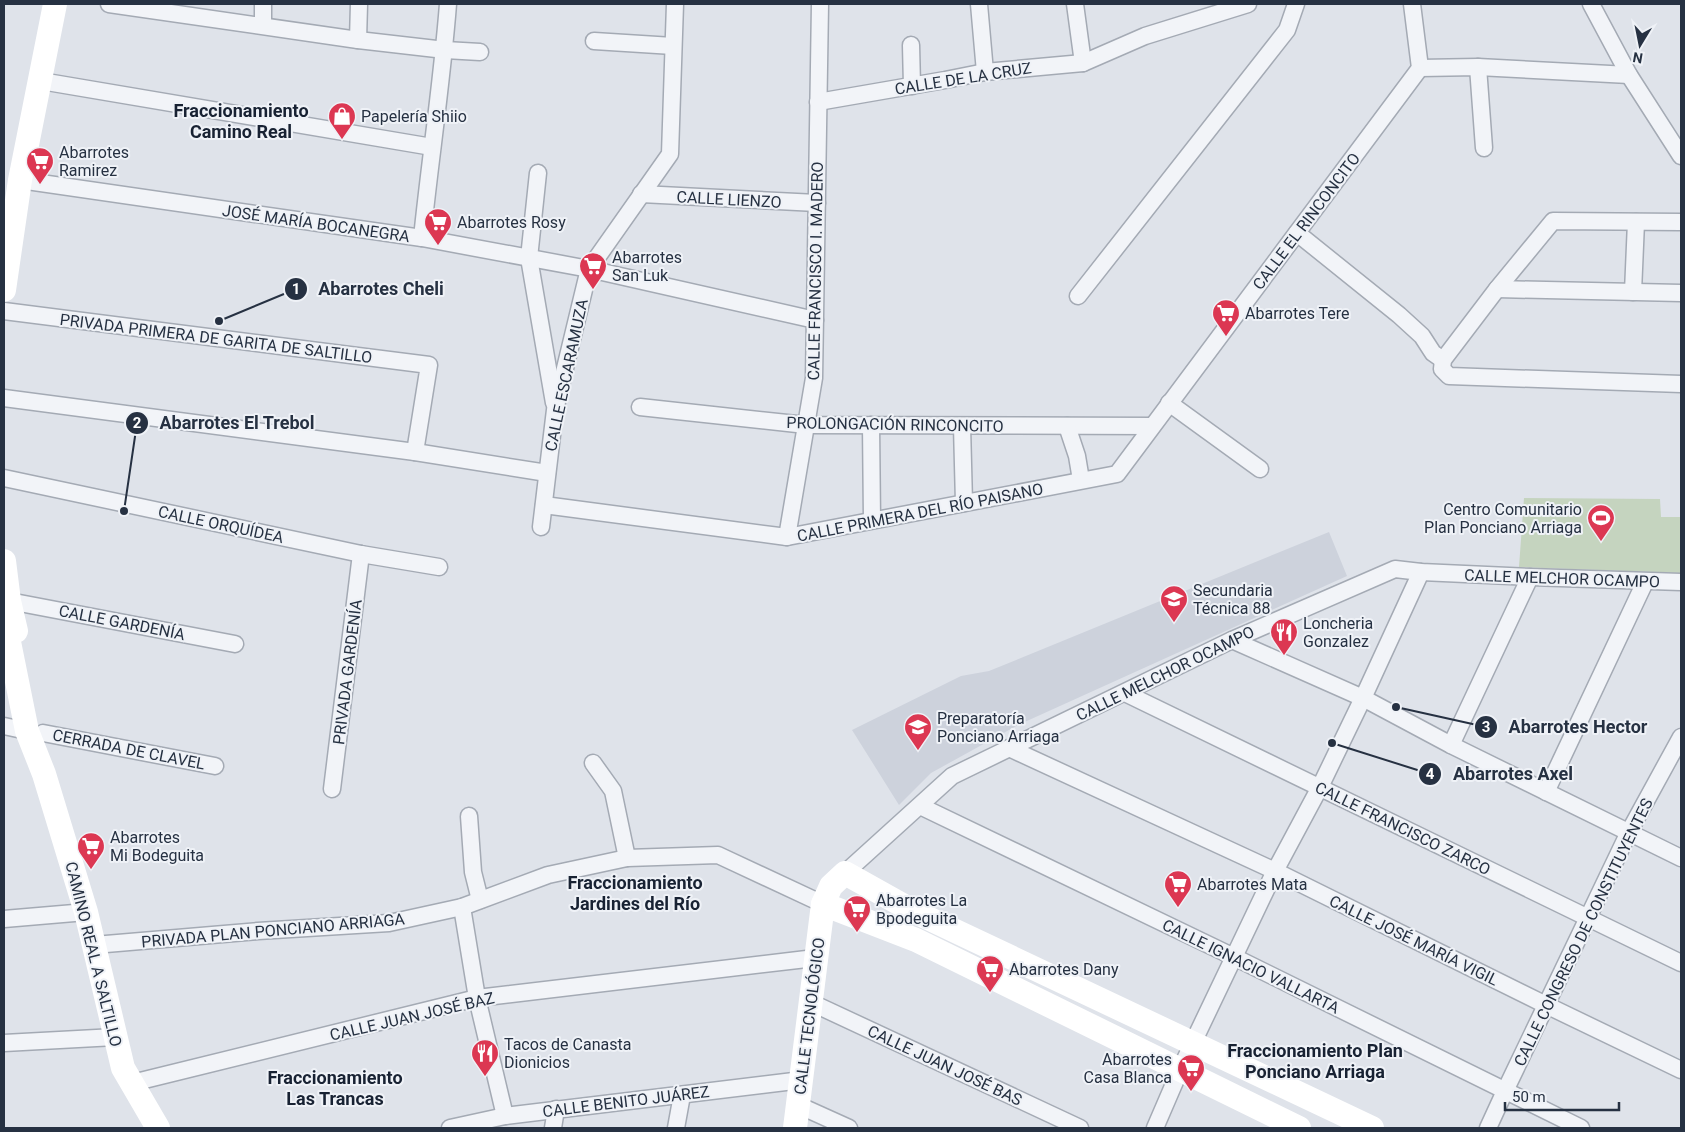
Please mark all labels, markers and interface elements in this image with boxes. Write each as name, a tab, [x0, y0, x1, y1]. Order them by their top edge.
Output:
north arrow	[1615, 20, 1665, 70]
text: N	[1631, 49, 1644, 67]
street label: CALLE DE LA CRUZ	[893, 58, 1033, 99]
district label: Fraccionamiento Camino Real	[173, 100, 309, 142]
shop icon: Papelería Shiio	[327, 101, 357, 140]
place label: Papelería Shiio	[361, 107, 467, 126]
place label: Abarrotes Ramirez	[59, 143, 129, 180]
supermarket icon: Abarrotes Ramirez	[25, 146, 55, 185]
street label: CALLE EL RINCONCITO	[1249, 149, 1364, 293]
street label: CALLE FRANCISCO I. MADERO	[804, 161, 827, 381]
street label: CALLE LIENZO	[676, 187, 782, 212]
street label: JOSÉ MARÍA BOCANEGRA	[221, 201, 412, 246]
supermarket icon: Abarrotes Rosy	[423, 207, 453, 246]
place label: Abarrotes Rosy	[457, 213, 566, 232]
place label: Abarrotes San Luk	[612, 248, 682, 285]
supermarket icon: Abarrotes San Luk	[578, 251, 608, 290]
callout: Abarrotes Cheli	[283, 272, 454, 305]
text: Abarrotes Cheli	[318, 278, 444, 299]
text: 1	[292, 280, 300, 298]
street label: CALLE ESCARAMUZA	[541, 297, 592, 453]
supermarket icon: Abarrotes Tere	[1211, 298, 1241, 337]
place label: Abarrotes Tere	[1245, 304, 1350, 323]
street label: PRIVADA PRIMERA DE GARITA DE SALTILLO	[59, 310, 373, 367]
callout: Abarrotes El Trebol	[124, 406, 325, 439]
text: Abarrotes El Trebol	[159, 412, 315, 433]
street label: PROLONGACIÓN RINCONCITO	[786, 412, 1004, 436]
text: 2	[133, 414, 142, 432]
street label: CALLE PRIMERA DEL RÍO PAISANO	[795, 479, 1045, 546]
place label: Centro Comunitario Plan Ponciano Arriaga	[1424, 500, 1582, 537]
street label: CALLE ORQUÍDEA	[156, 502, 286, 547]
sports icon: Centro Comunitario Plan Ponciano Arriaga	[1586, 503, 1616, 542]
street label: CALLE MELCHOR OCAMPO	[1464, 566, 1660, 591]
place label: Secundaria Técnica 88	[1193, 581, 1273, 618]
school or university icon: Secundaria Técnica 88	[1159, 584, 1189, 623]
street label: PRIVADA GARDENÍA	[329, 598, 366, 746]
street label: CALLE GARDENÍA	[57, 601, 187, 644]
place label: Loncheria Gonzalez	[1303, 614, 1373, 651]
restaurant icon: Loncheria Gonzalez	[1269, 617, 1299, 656]
street label: CALLE MELCHOR OCAMPO	[1073, 622, 1257, 725]
place label: Preparatoría Ponciano Arriaga	[937, 709, 1059, 746]
callout: Abarrotes Hector	[1474, 710, 1657, 743]
school or university icon: Preparatoría Ponciano Arriaga	[903, 712, 933, 751]
text: Abarrotes Hector	[1509, 716, 1648, 737]
text: 3	[1482, 718, 1490, 736]
street label: CERRADA DE CLAVEL	[51, 725, 207, 774]
callout: Abarrotes Axel	[1418, 758, 1583, 791]
text: Abarrotes Axel	[1453, 763, 1573, 784]
text: 4	[1426, 765, 1435, 783]
street label: CALLE FRANCISCO ZARCO	[1312, 778, 1494, 879]
street label: CALLE CONGRESO DE CONSTITUYENTES	[1510, 795, 1657, 1069]
place label: Abarrotes Mi Bodeguita	[110, 828, 204, 865]
supermarket icon: Abarrotes Mi Bodeguita	[76, 831, 106, 870]
street label: CAMINO REAL A SALTILLO	[61, 860, 126, 1049]
supermarket icon: Abarrotes Mata	[1163, 869, 1193, 908]
district label: Fraccionamiento Jardines del Río	[567, 872, 703, 914]
place label: Abarrotes Mata	[1197, 875, 1308, 894]
place label: Abarrotes La Bpodeguita	[876, 891, 967, 928]
street label: CALLE JOSÉ MARÍA VIGIL	[1326, 891, 1502, 990]
supermarket icon: Abarrotes La Bpodeguita	[842, 894, 872, 933]
street label: PRIVADA PLAN PONCIANO ARRIAGA	[141, 909, 406, 951]
street label: CALLE IGNACIO VALLARTA	[1159, 915, 1343, 1018]
street label: CALLE TECNOLÓGICO	[789, 936, 829, 1096]
supermarket icon: Abarrotes Dany	[975, 954, 1005, 993]
place label: Abarrotes Dany	[1009, 960, 1119, 979]
street label: CALLE JUAN JOSÉ BAZ	[328, 988, 496, 1045]
street label: CALLE JUAN JOSÉ BAS	[865, 1021, 1025, 1110]
place label: Tacos de Canasta Dionicios	[504, 1035, 631, 1072]
restaurant icon: Tacos de Canasta Dionicios	[470, 1038, 500, 1077]
district label: Fraccionamiento Plan Ponciano Arriaga	[1227, 1040, 1403, 1082]
place label: Abarrotes Casa Blanca	[1083, 1050, 1172, 1087]
supermarket icon: Abarrotes Casa Blanca	[1176, 1053, 1206, 1092]
district label: Fraccionamiento Las Trancas	[267, 1067, 403, 1109]
scale bar	[1505, 1080, 1619, 1112]
street label: CALLE BENITO JUÁREZ	[541, 1082, 711, 1121]
text: 50 m	[1512, 1088, 1546, 1106]

